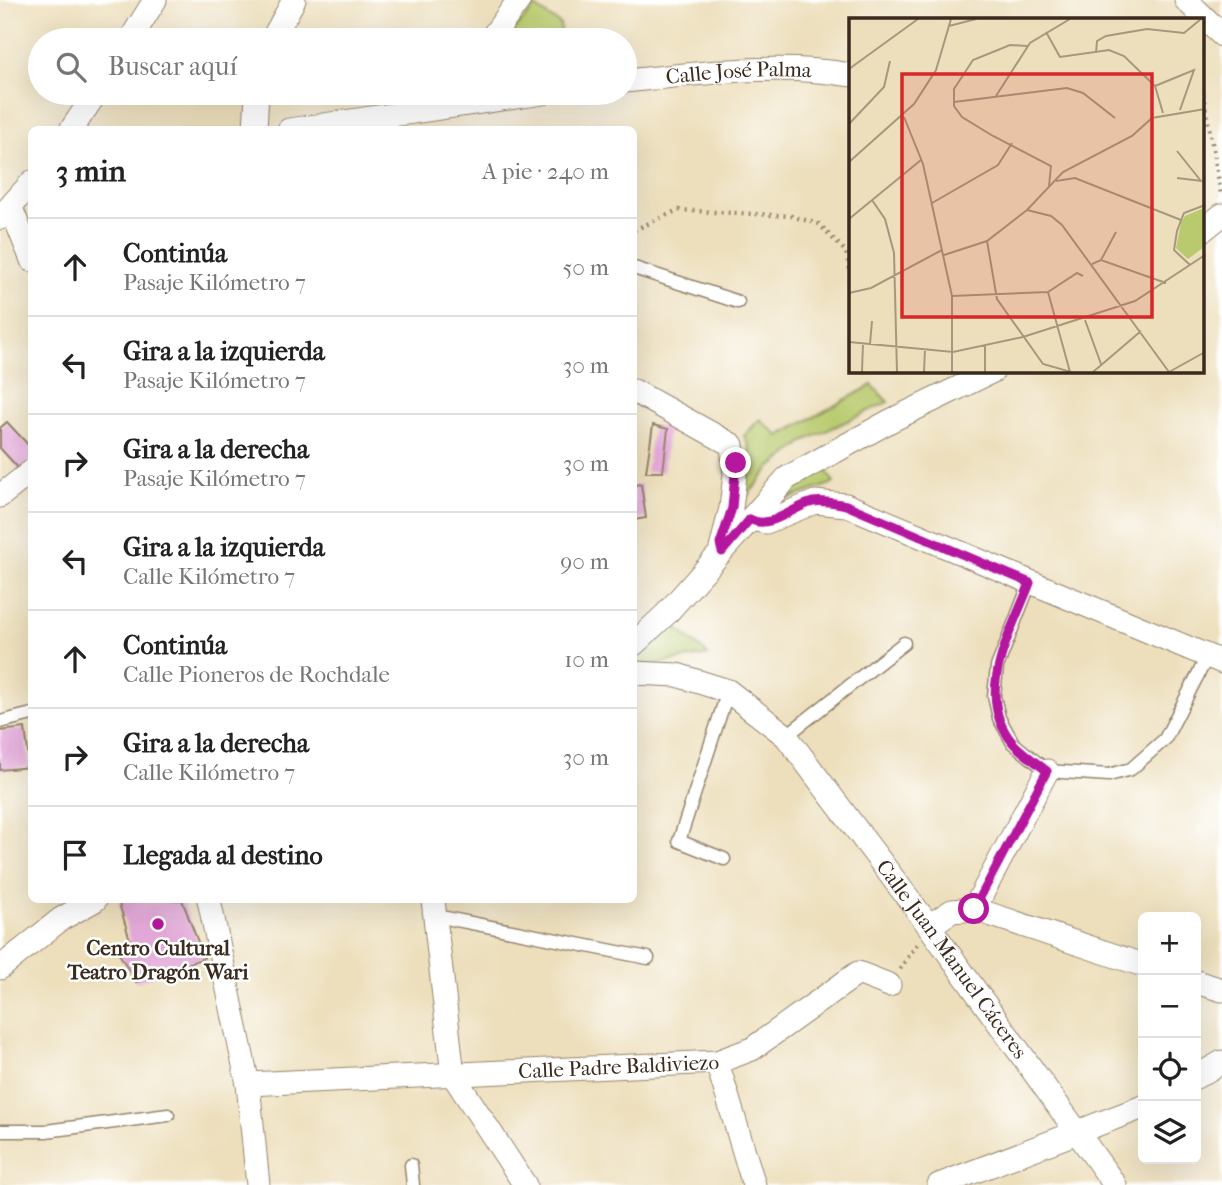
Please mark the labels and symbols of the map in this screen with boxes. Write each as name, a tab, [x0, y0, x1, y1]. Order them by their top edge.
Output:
inset map	[849, 18, 1204, 373]
street label: Calle José Palma	[664, 57, 813, 89]
route end	[720, 447, 751, 478]
street label: Calle Juan Manuel Cáceres	[871, 855, 1032, 1063]
route start	[958, 893, 989, 924]
marker: Centro Cultural Teatro Dragón Wari	[150, 916, 166, 932]
place label: Centro Cultural Teatro Dragón Wari	[66, 936, 249, 984]
street label: Calle Padre Baldiviezo	[518, 1050, 720, 1083]

